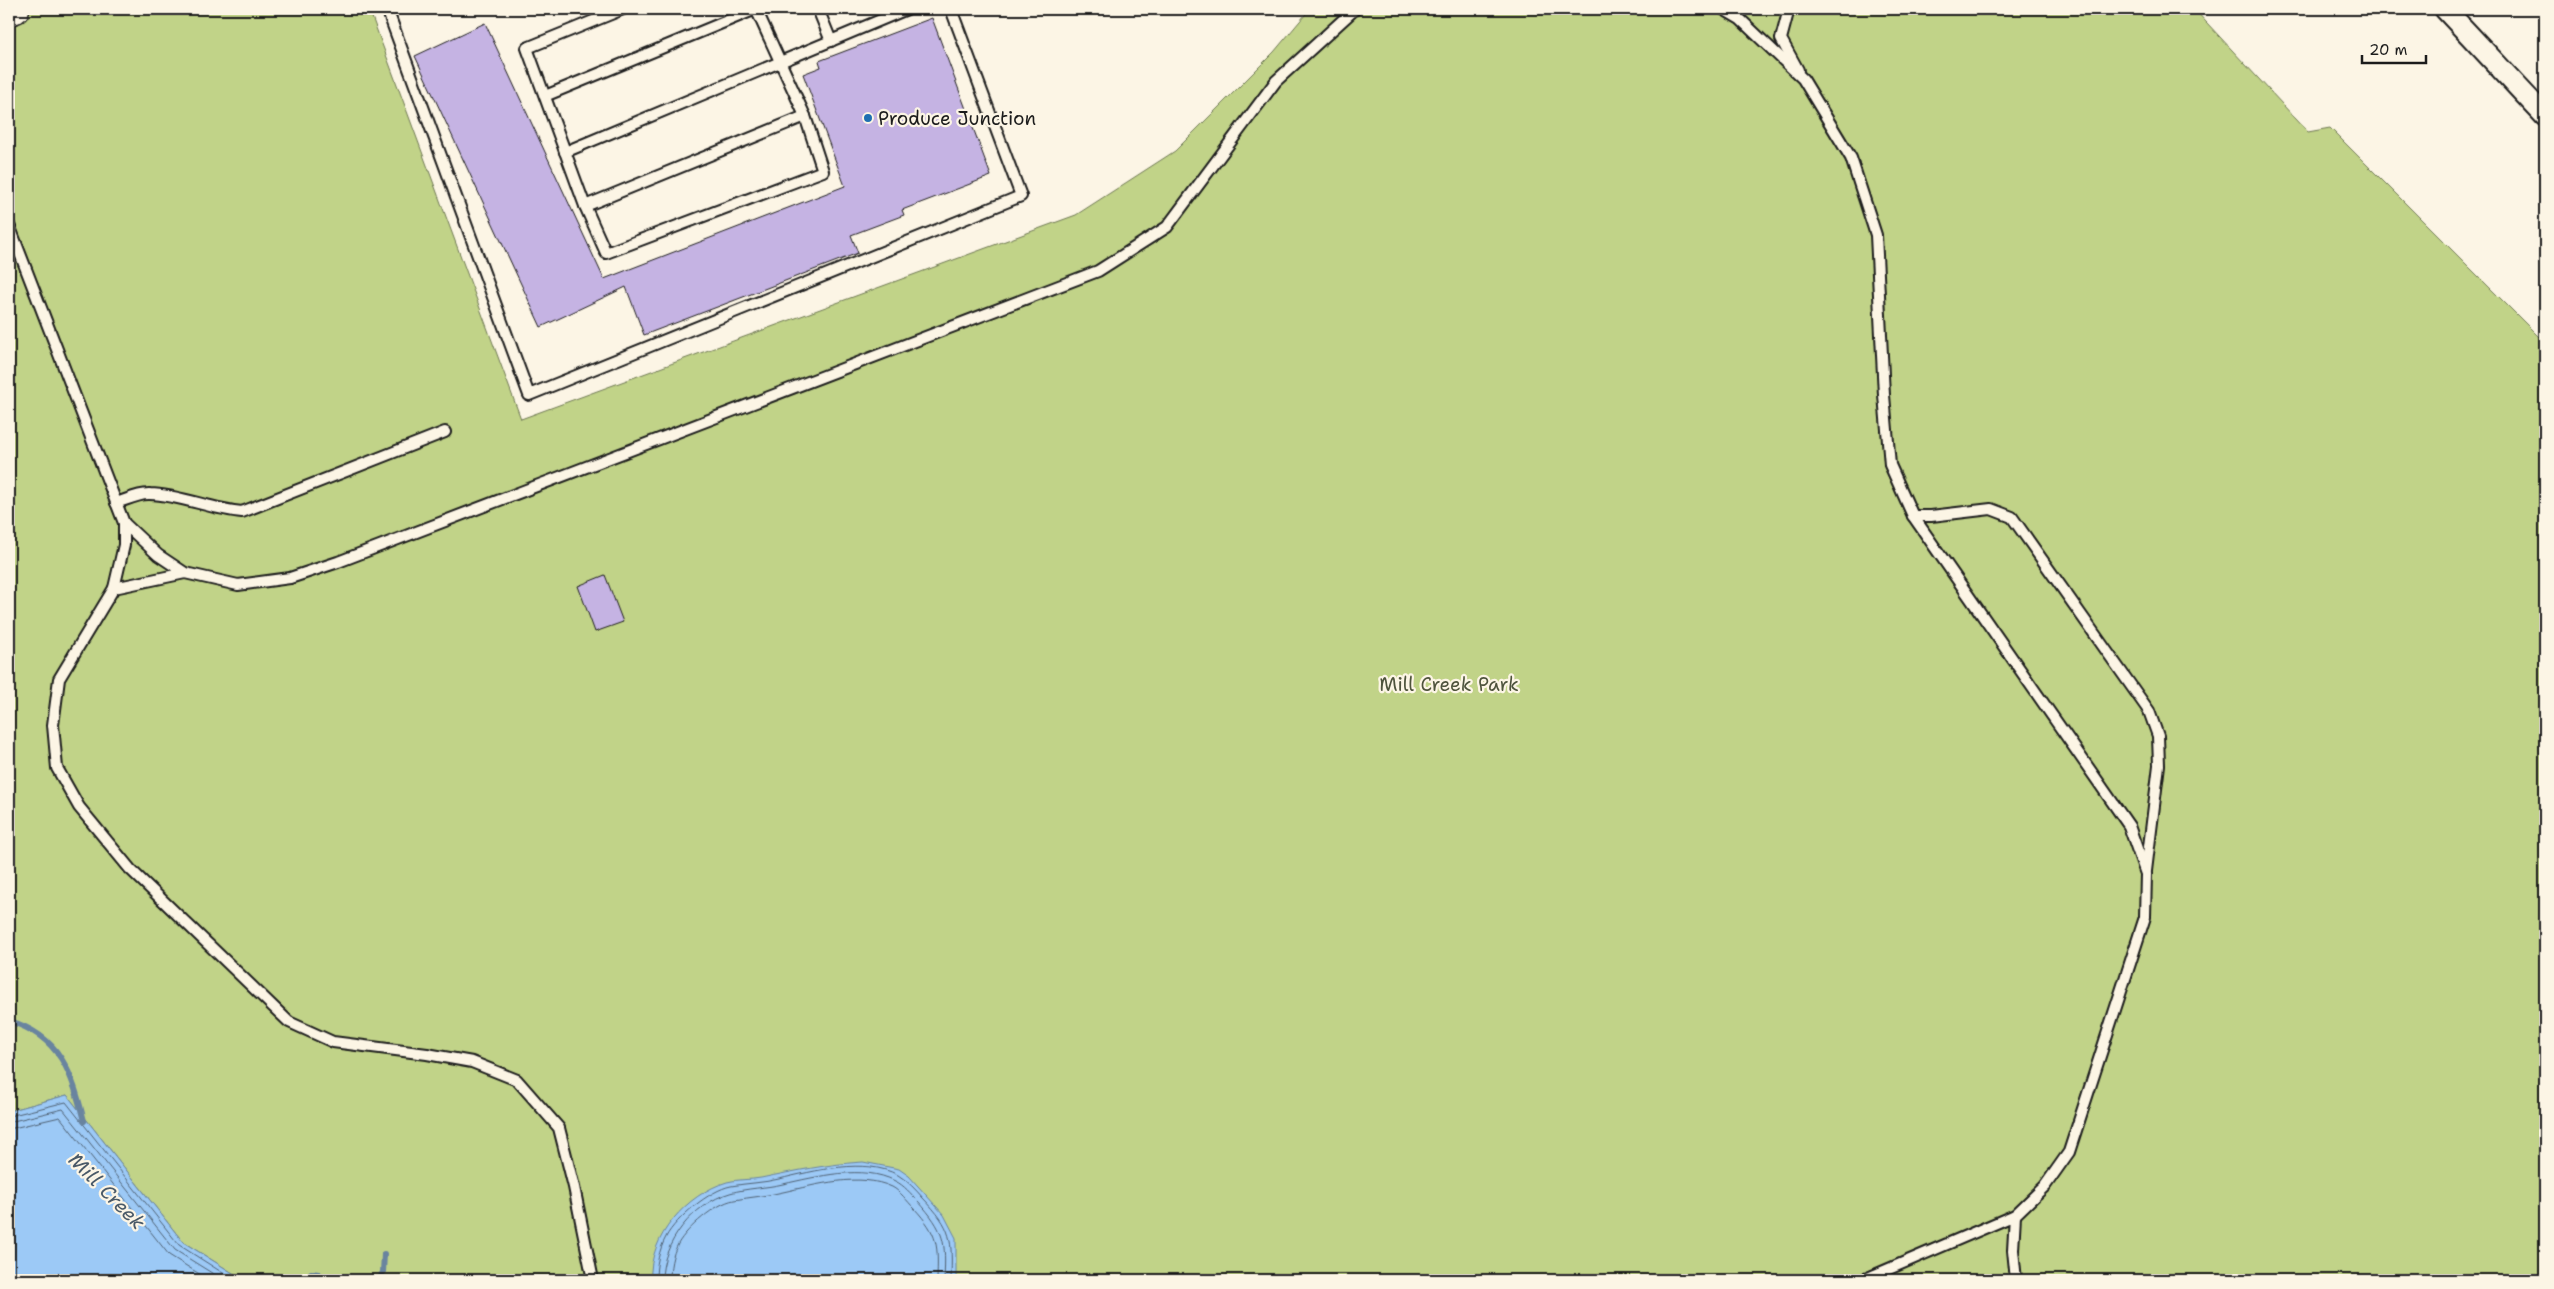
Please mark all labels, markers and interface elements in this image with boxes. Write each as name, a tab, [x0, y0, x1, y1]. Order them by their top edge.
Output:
scale bar	[2362, 32, 2425, 64]
text: 20 m	[2369, 40, 2408, 60]
place label: Produce Junction	[878, 106, 1036, 131]
marker: Produce Junction	[862, 112, 874, 124]
park label: Mill Creek Park	[1379, 672, 1519, 697]
water label: Mill Creek	[63, 1147, 151, 1235]

